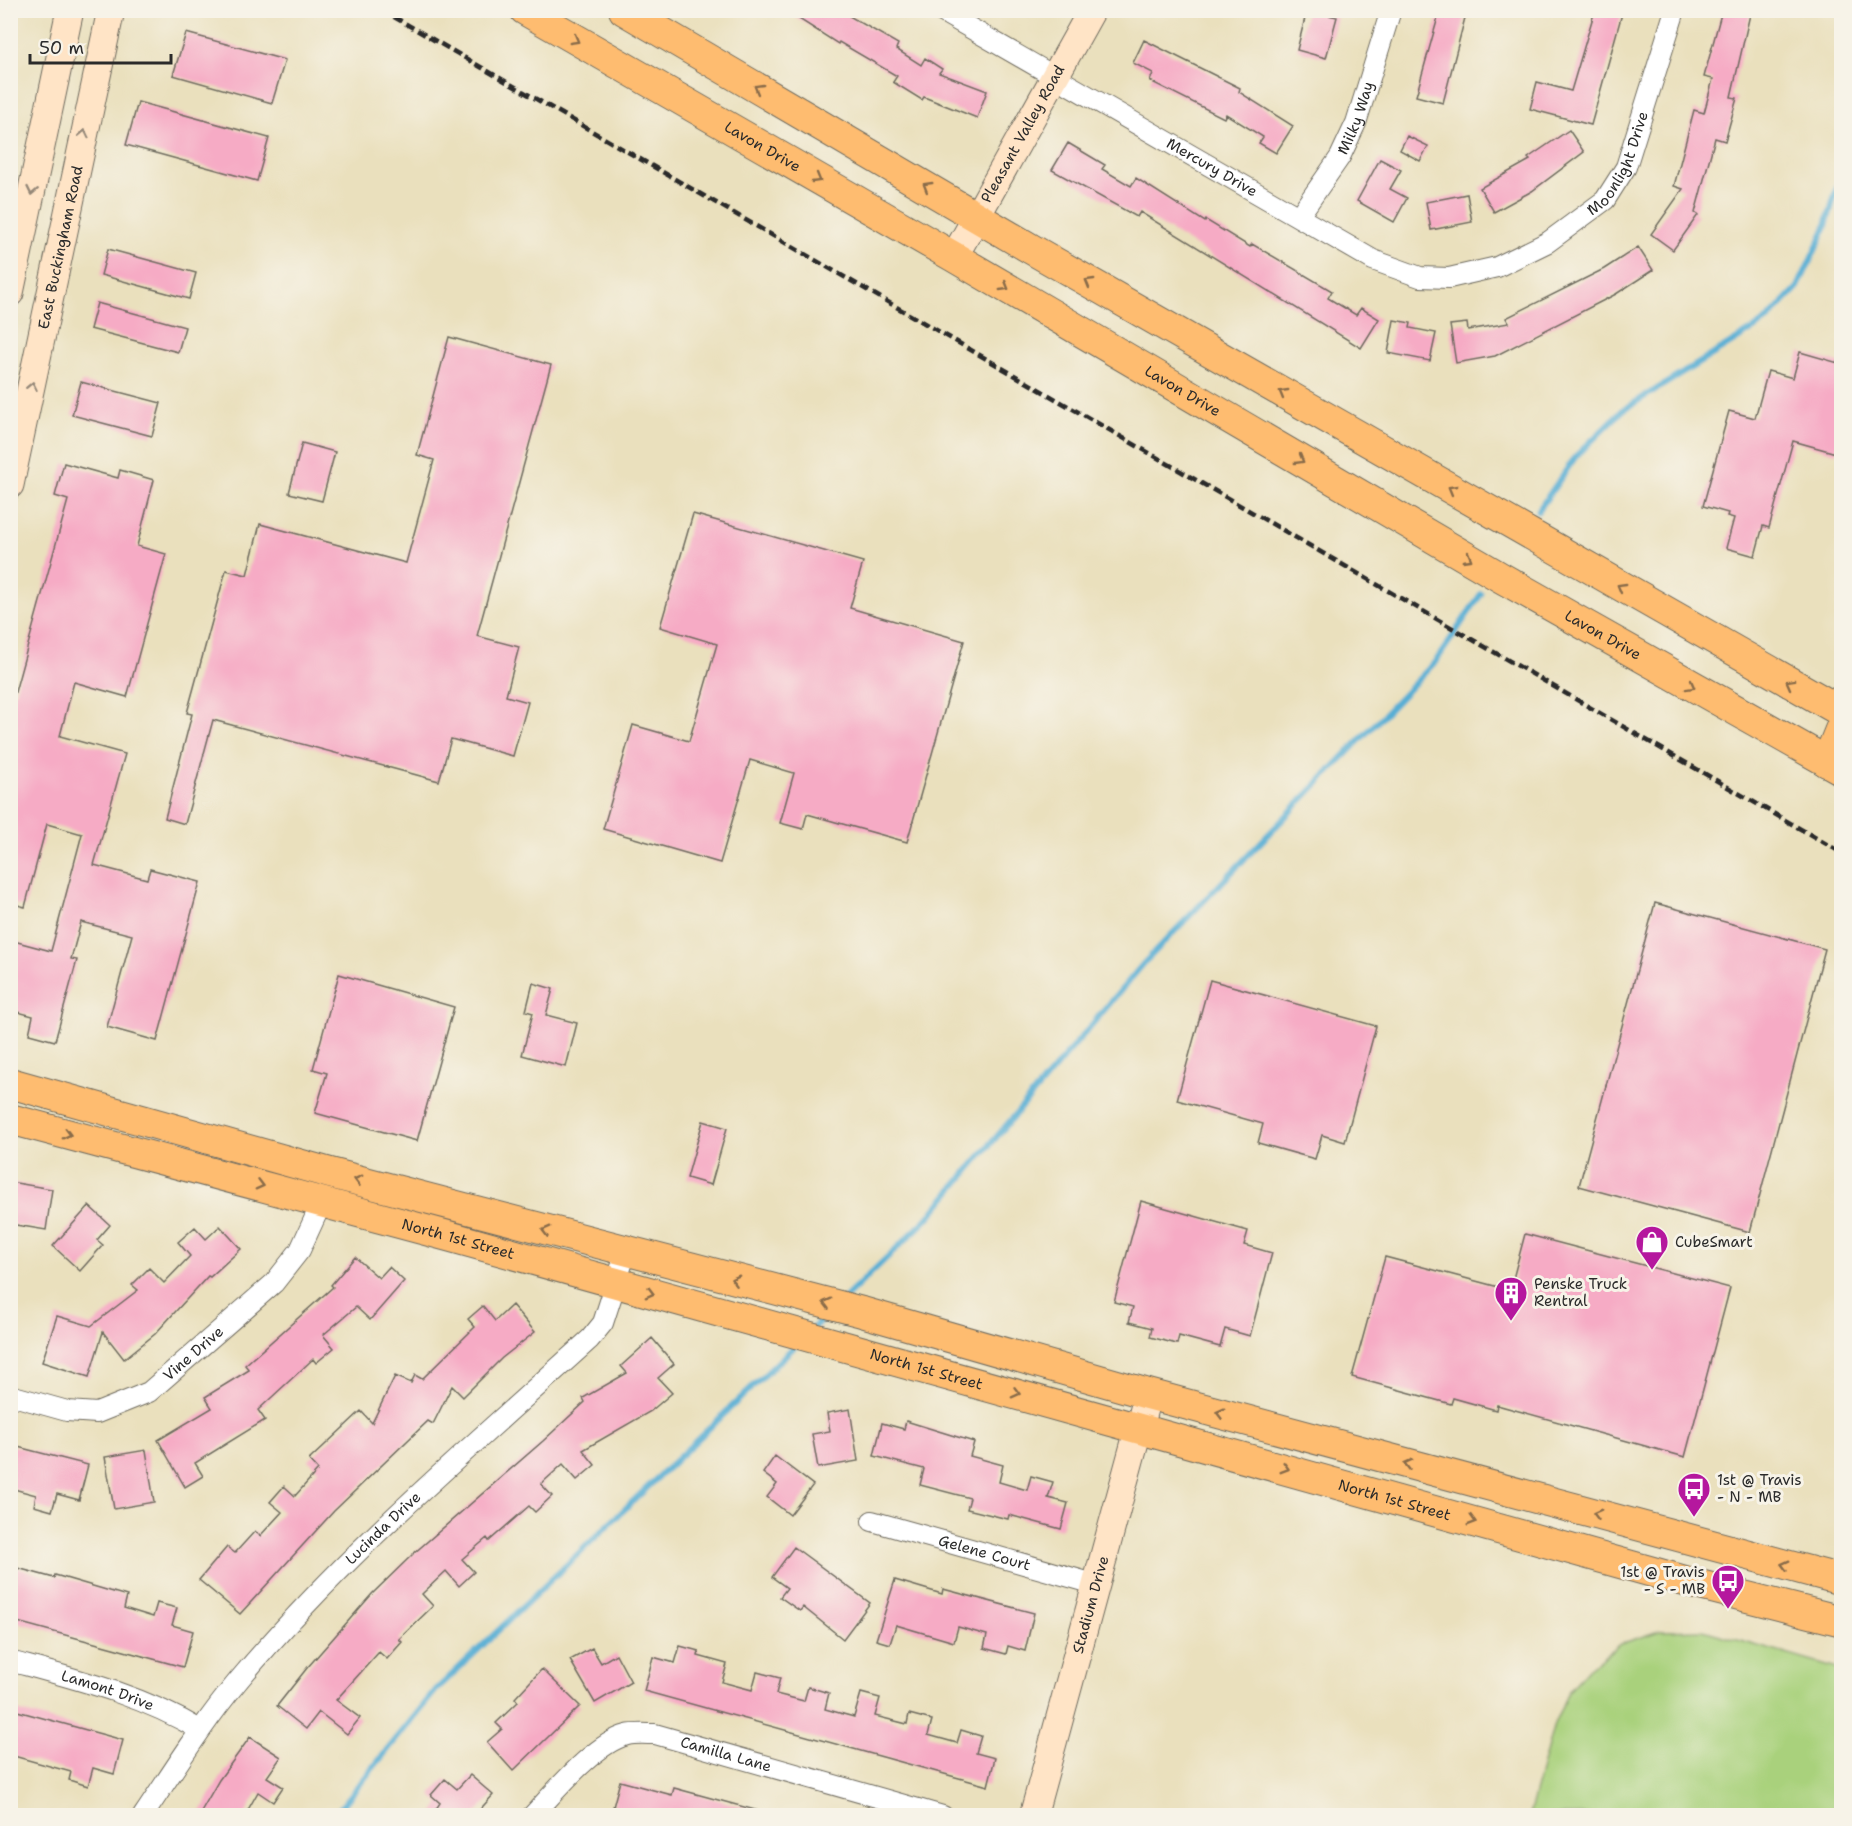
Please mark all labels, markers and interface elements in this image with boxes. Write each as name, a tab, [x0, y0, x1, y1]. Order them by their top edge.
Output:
scale bar	[30, 27, 171, 65]
one-way arrow	[569, 32, 580, 44]
text: 50 m	[39, 36, 84, 60]
street label: Pleasant Valley Road	[976, 61, 1070, 206]
street label: Milky Way	[1333, 79, 1378, 158]
one-way arrow	[754, 83, 764, 95]
street label: Moonlight Drive	[1583, 109, 1653, 220]
street label: Lavon Drive	[721, 117, 804, 177]
one-way arrow	[77, 129, 90, 139]
street label: Mercury Drive	[1163, 133, 1261, 201]
street label: East Buckingham Road	[33, 163, 88, 331]
one-way arrow	[811, 172, 821, 183]
one-way arrow	[923, 182, 933, 193]
one-way arrow	[26, 186, 39, 196]
one-way arrow	[1085, 278, 1096, 289]
one-way arrow	[998, 279, 1009, 291]
street label: Lavon Drive	[1141, 361, 1224, 421]
one-way arrow	[25, 382, 38, 392]
one-way arrow	[1279, 388, 1289, 400]
one-way arrow	[1294, 452, 1304, 464]
one-way arrow	[1448, 485, 1458, 497]
one-way arrow	[1462, 551, 1472, 563]
one-way arrow	[1617, 583, 1627, 594]
street label: Lavon Drive	[1561, 605, 1645, 665]
one-way arrow	[1685, 679, 1695, 690]
one-way arrow	[1786, 679, 1797, 691]
one-way arrow	[62, 1126, 72, 1139]
one-way arrow	[353, 1175, 363, 1188]
one-way arrow	[254, 1178, 265, 1190]
street label: North 1st Street	[400, 1214, 517, 1264]
shop icon: CubeSmart	[1634, 1224, 1670, 1271]
one-way arrow	[542, 1225, 552, 1238]
place label: CubeSmart	[1675, 1232, 1753, 1252]
one-way arrow	[730, 1274, 740, 1287]
place label: Penske Truck Rentral	[1534, 1274, 1627, 1311]
building icon: Penske Truck Rentral	[1493, 1275, 1529, 1322]
one-way arrow	[644, 1286, 655, 1298]
one-way arrow	[822, 1298, 833, 1310]
street label: Vine Drive	[159, 1322, 228, 1385]
street label: North 1st Street	[868, 1344, 985, 1395]
one-way arrow	[1011, 1386, 1021, 1399]
one-way arrow	[1215, 1408, 1225, 1421]
one-way arrow	[1403, 1459, 1414, 1471]
one-way arrow	[1280, 1461, 1290, 1474]
place label: 1st @ Travis - N - MB	[1717, 1470, 1802, 1507]
bus stop icon: 1st @ Travis - N - MB	[1676, 1471, 1712, 1518]
street label: North 1st Street	[1336, 1475, 1453, 1525]
street label: Lucinda Drive	[341, 1487, 425, 1569]
one-way arrow	[1592, 1509, 1602, 1522]
one-way arrow	[1467, 1514, 1477, 1527]
street label: Gelene Court	[936, 1530, 1033, 1575]
street label: Stadium Drive	[1068, 1553, 1113, 1656]
one-way arrow	[1780, 1560, 1791, 1572]
place label: 1st @ Travis - S - MB	[1620, 1562, 1705, 1599]
bus stop icon: 1st @ Travis - S - MB	[1710, 1563, 1746, 1610]
street label: Lamont Drive	[59, 1665, 157, 1715]
street label: Camilla Lane	[678, 1732, 774, 1777]

